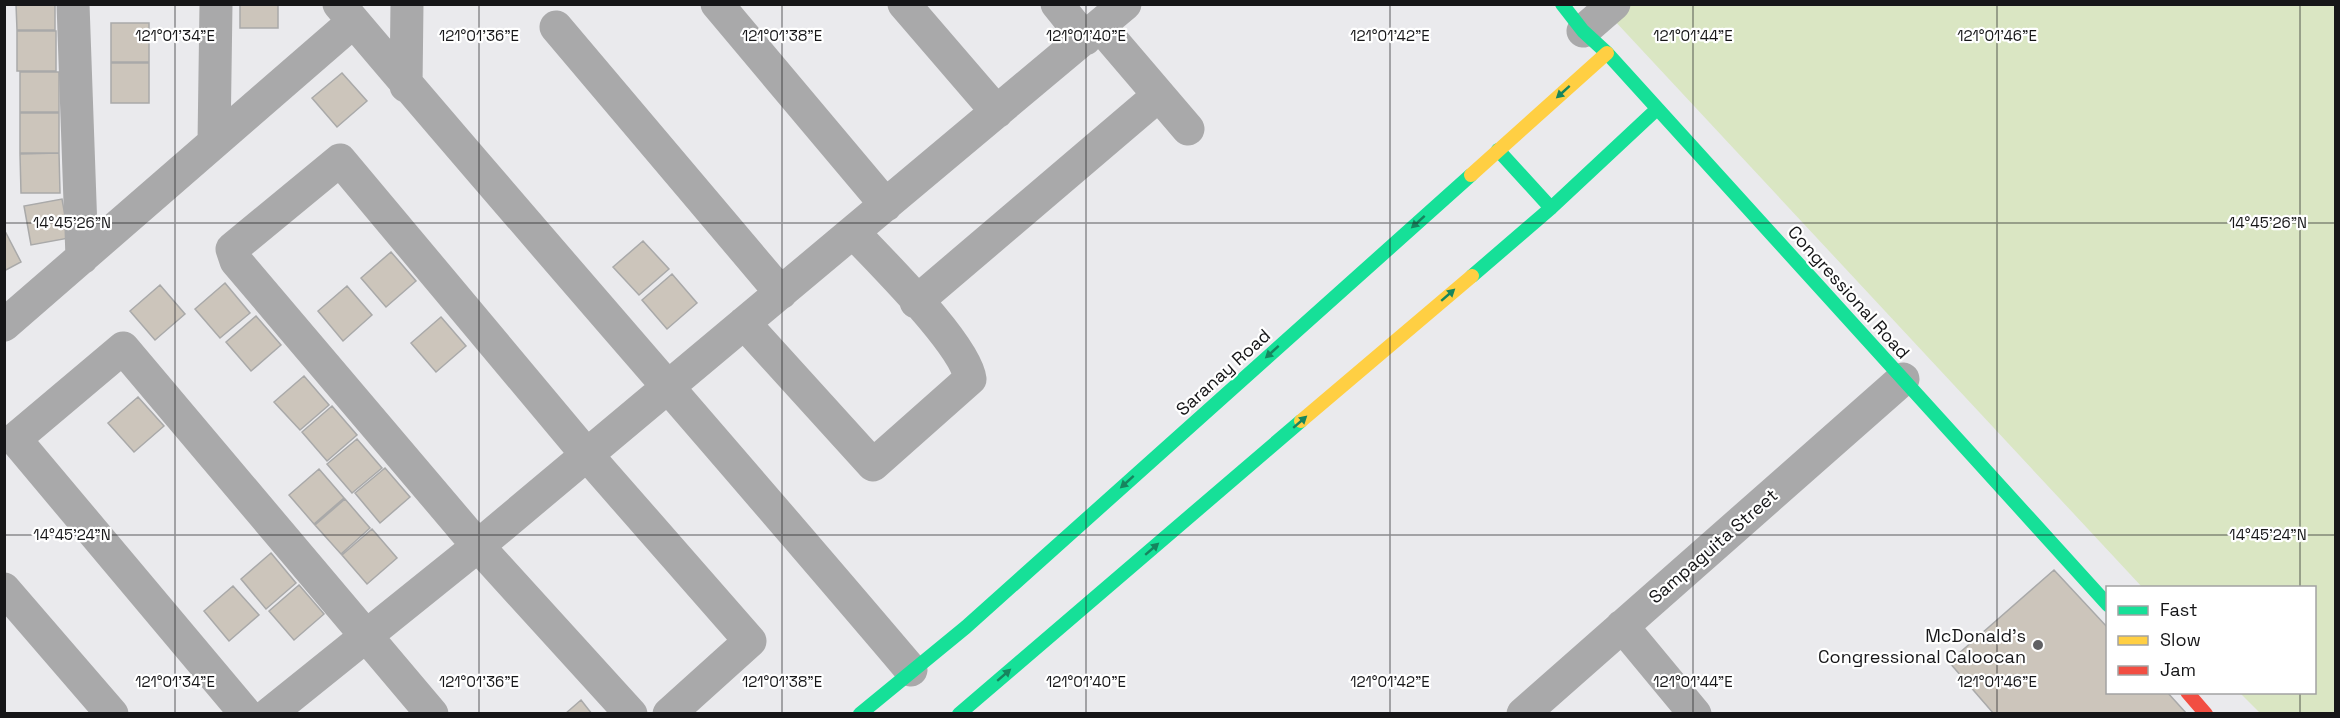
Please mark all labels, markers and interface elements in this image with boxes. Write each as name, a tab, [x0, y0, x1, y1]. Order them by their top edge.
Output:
text: 121°01'34"E	[135, 26, 215, 45]
text: 121°01'36"E	[439, 26, 519, 45]
text: 121°01'38"E	[742, 26, 822, 45]
text: 121°01'40"E	[1046, 26, 1126, 45]
text: 121°01'42"E	[1350, 26, 1430, 45]
text: 121°01'44"E	[1653, 26, 1733, 45]
text: 121°01'46"E	[1957, 26, 2037, 45]
one-way arrow	[1556, 85, 1571, 98]
text: 14°45'26"N	[33, 213, 111, 232]
text: 14°45'26"N	[2229, 213, 2307, 232]
one-way arrow	[1411, 215, 1426, 228]
street label: Congressional Road	[1783, 221, 1915, 363]
one-way arrow	[1440, 289, 1455, 302]
street label: Saranay Road	[1171, 324, 1275, 420]
one-way arrow	[1265, 345, 1280, 359]
one-way arrow	[1292, 416, 1307, 429]
one-way arrow	[1120, 475, 1135, 488]
street label: Sampaguita Street	[1644, 484, 1782, 608]
text: 14°45'24"N	[33, 525, 111, 544]
text: 14°45'24"N	[2229, 525, 2307, 544]
one-way arrow	[1144, 543, 1159, 556]
legend	[2106, 586, 2316, 694]
text: Fast	[2160, 598, 2197, 621]
place label: McDonald's Congressional Caloocan	[1818, 624, 2026, 668]
text: Slow	[2160, 628, 2201, 651]
marker: McDonald's Congressional Caloocan	[2031, 638, 2045, 652]
text: Jam	[2160, 658, 2196, 681]
one-way arrow	[996, 669, 1012, 682]
text: 121°01'34"E	[135, 672, 215, 691]
text: 121°01'36"E	[439, 672, 519, 691]
text: 121°01'38"E	[742, 672, 822, 691]
text: 121°01'40"E	[1046, 672, 1126, 691]
text: 121°01'42"E	[1350, 672, 1430, 691]
text: 121°01'44"E	[1653, 672, 1733, 691]
text: 121°01'46"E	[1957, 672, 2037, 691]

